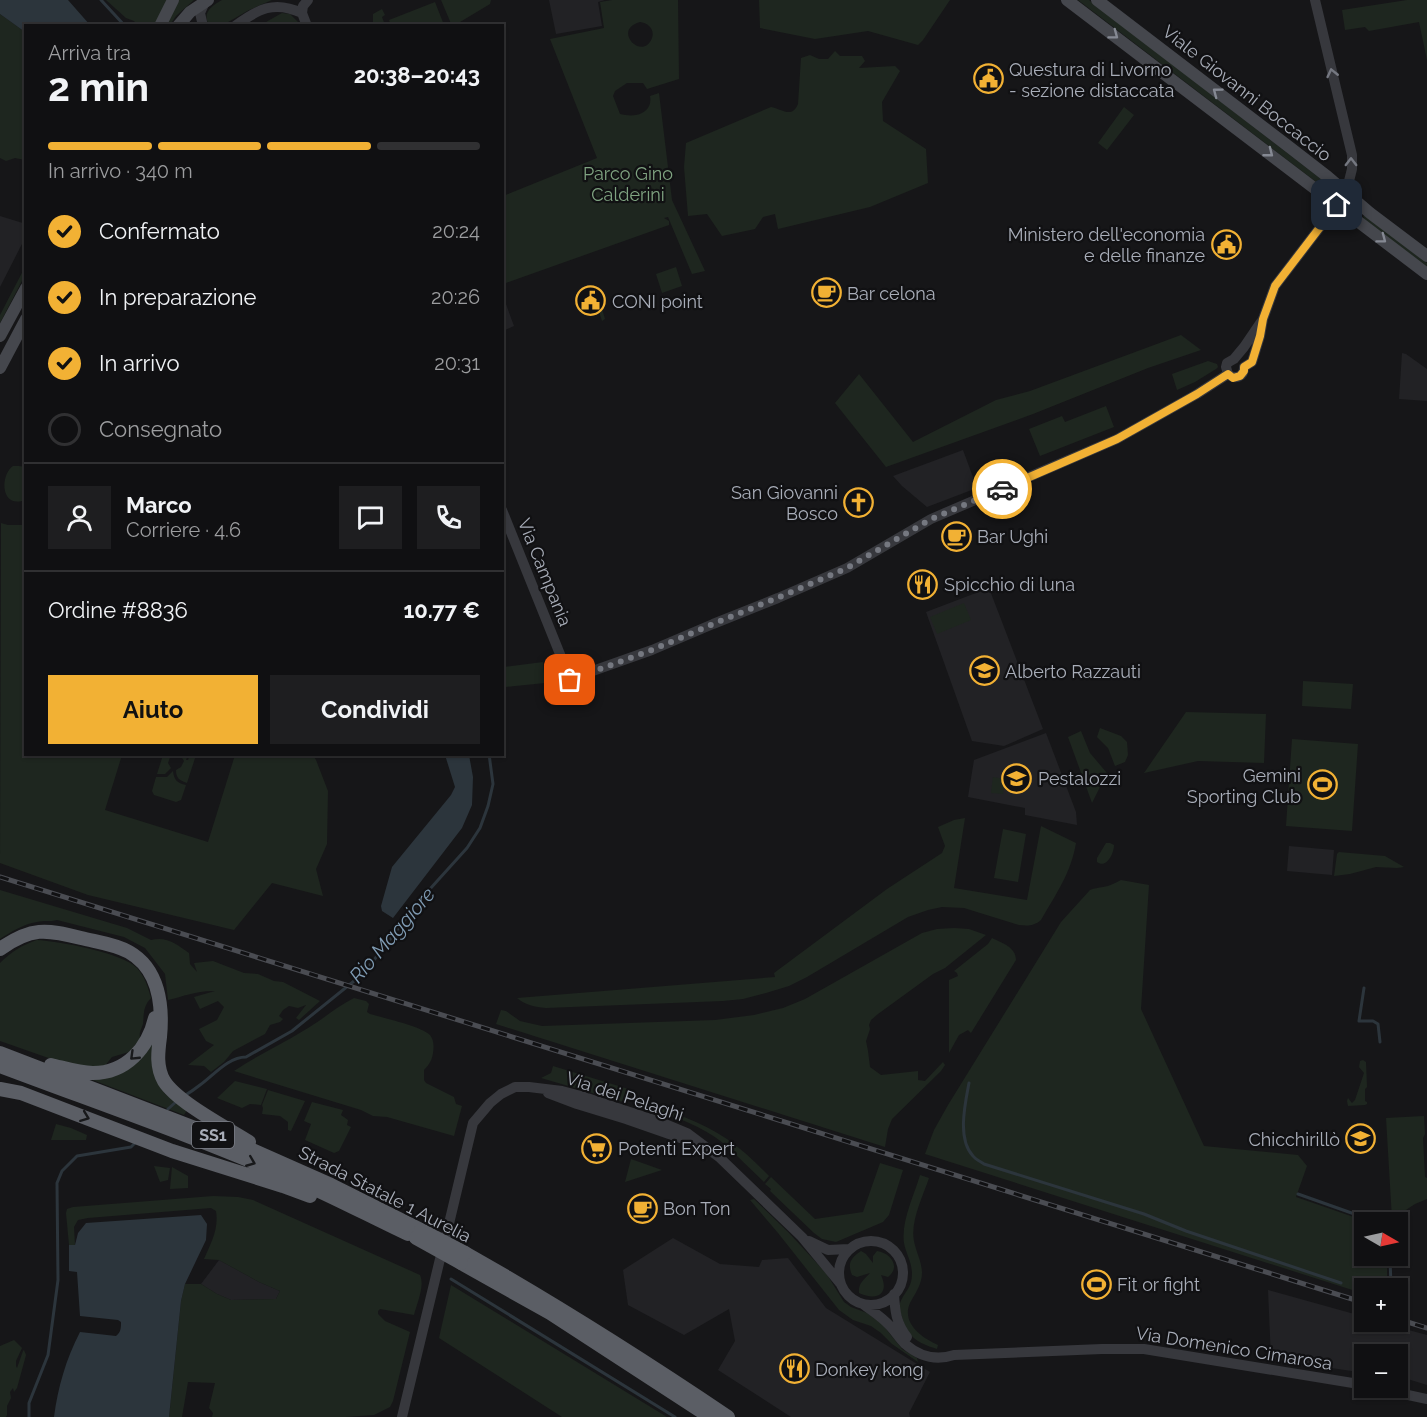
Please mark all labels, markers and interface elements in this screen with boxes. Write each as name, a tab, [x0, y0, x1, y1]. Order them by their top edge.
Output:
street label: Viale Giovanni Boccaccio	[1158, 21, 1336, 166]
one-way arrow	[1107, 28, 1118, 39]
text: Arriva tra	[48, 41, 131, 65]
place label: Questura di Livorno - sezione distaccata	[1009, 59, 1174, 101]
text: 20:38–20:43	[354, 62, 480, 88]
public building icon: Questura di Livorno - sezione distaccata	[972, 63, 1004, 95]
text: 2 min	[48, 64, 149, 110]
one-way arrow	[1327, 68, 1340, 78]
one-way arrow	[1213, 89, 1224, 100]
one-way arrow	[1262, 146, 1273, 157]
one-way arrow	[1345, 157, 1357, 166]
text: In arrivo · 340 m	[48, 159, 193, 183]
park label: Parco Gino Calderini	[583, 163, 673, 205]
pin	[1311, 179, 1362, 230]
icon: home	[1320, 188, 1353, 221]
icon: check	[48, 215, 81, 248]
text: Confermato	[99, 218, 220, 244]
text: 20:24	[432, 219, 480, 243]
place label: Ministero dell'economia e delle finanze	[1008, 224, 1205, 266]
public building icon: Ministero dell'economia e delle finanze	[1210, 228, 1242, 260]
one-way arrow	[1375, 232, 1386, 243]
cafe icon: Bar celona	[810, 277, 842, 309]
icon: check	[48, 281, 81, 314]
place label: Bar celona	[847, 283, 936, 304]
text: In preparazione	[99, 284, 256, 310]
text: 20:26	[431, 285, 480, 309]
public building icon: CONI point	[575, 285, 607, 317]
place label: CONI point	[612, 291, 703, 312]
icon: check	[48, 347, 81, 380]
text: In arrivo	[99, 350, 180, 376]
text: 20:31	[434, 351, 480, 375]
text: Consegnato	[99, 416, 222, 442]
courier	[972, 459, 1032, 519]
icon: car	[986, 473, 1019, 506]
place label: San Giovanni Bosco	[731, 482, 838, 524]
button: person	[48, 486, 111, 549]
button: chat	[339, 486, 402, 549]
button: phone	[417, 486, 480, 549]
church icon: San Giovanni Bosco	[843, 486, 875, 518]
text: Marco	[126, 492, 192, 518]
street label: Via Campania	[514, 515, 576, 629]
text: Corriere · 4.6	[126, 518, 241, 542]
cafe icon: Bar Ughi	[940, 520, 972, 552]
place label: Bar Ughi	[977, 526, 1048, 547]
restaurant icon: Spicchio di luna	[907, 568, 939, 600]
place label: Spicchio di luna	[944, 574, 1075, 595]
text: Ordine #8836	[48, 597, 188, 623]
text: 10.77 €	[403, 597, 480, 623]
pin	[544, 654, 595, 705]
school or university icon: Alberto Razzauti	[968, 655, 1000, 687]
place label: Alberto Razzauti	[1005, 661, 1141, 682]
icon: bag	[553, 663, 586, 696]
button: Aiuto	[48, 675, 258, 744]
button: Condividi	[270, 675, 480, 744]
school or university icon: Pestalozzi	[1001, 762, 1033, 794]
place label: Gemini Sporting Club	[1187, 765, 1301, 807]
place label: Pestalozzi	[1038, 768, 1121, 789]
sports icon: Gemini Sporting Club	[1306, 769, 1338, 801]
water label: Rio Maggiore	[344, 882, 440, 988]
one-way arrow	[131, 1049, 141, 1060]
street label: Via dei Pelaghi	[563, 1067, 687, 1125]
one-way arrow	[79, 1110, 90, 1122]
road number: SS1	[192, 1122, 234, 1148]
school or university icon: Chicchirillò	[1345, 1123, 1377, 1155]
place label: Chicchirillò	[1248, 1129, 1340, 1150]
supermarket icon: Potenti Expert	[581, 1132, 613, 1164]
place label: Potenti Expert	[618, 1138, 735, 1159]
street label: Strada Statale 1 Aurelia	[295, 1141, 475, 1247]
one-way arrow	[244, 1155, 255, 1167]
cafe icon: Bon Ton	[626, 1192, 658, 1224]
place label: Bon Ton	[663, 1198, 730, 1219]
north arrow	[1354, 1212, 1408, 1266]
map controls	[1354, 1212, 1408, 1398]
sports icon: Fit or fight	[1080, 1268, 1112, 1300]
place label: Fit or fight	[1117, 1274, 1200, 1295]
button: +	[1354, 1278, 1408, 1332]
street label: Via Domenico Cimarosa	[1134, 1322, 1334, 1374]
button: −	[1354, 1344, 1408, 1398]
restaurant icon: Donkey kong	[778, 1353, 810, 1385]
place label: Donkey kong	[815, 1359, 924, 1380]

